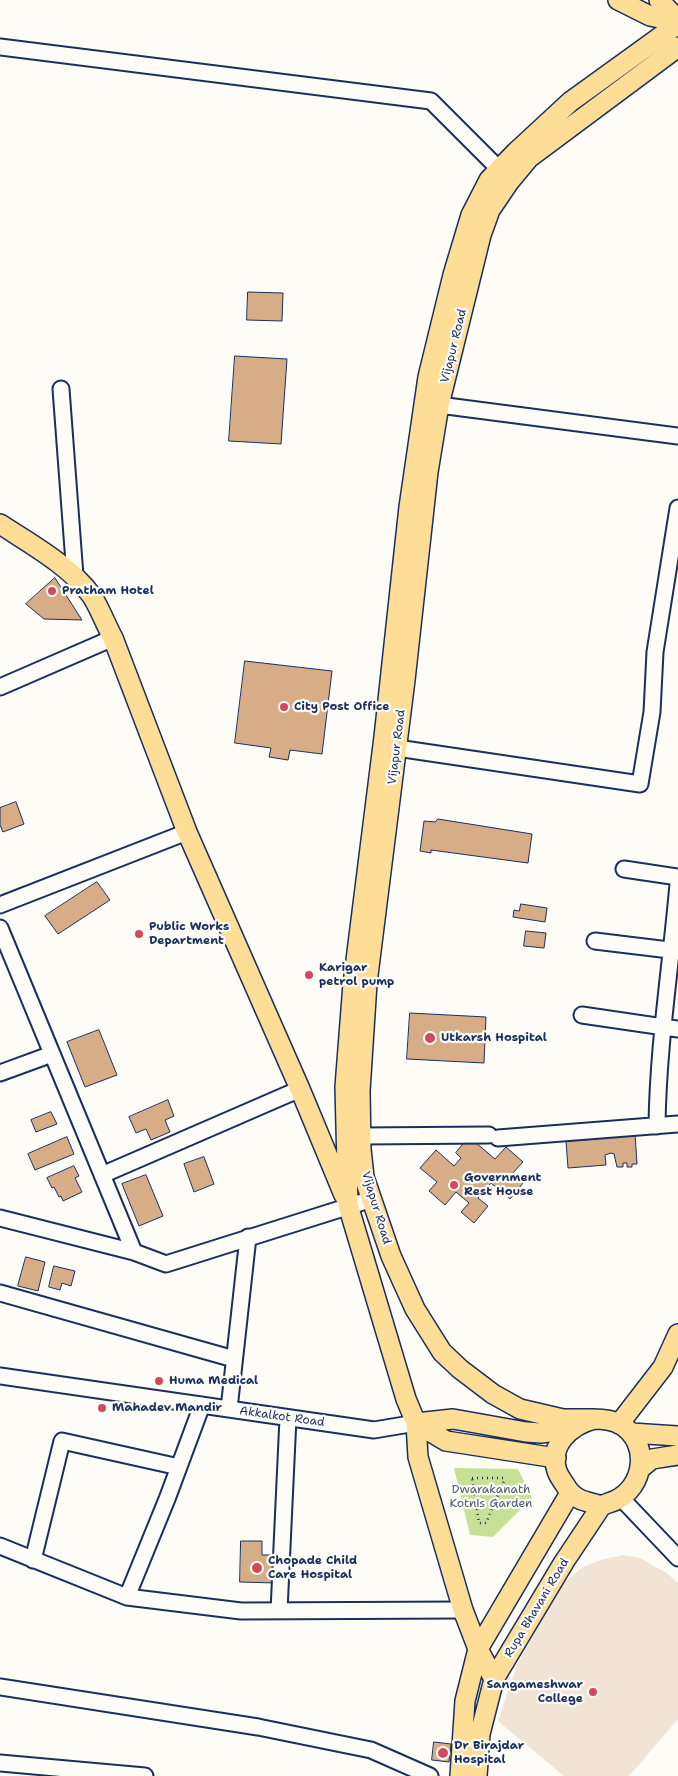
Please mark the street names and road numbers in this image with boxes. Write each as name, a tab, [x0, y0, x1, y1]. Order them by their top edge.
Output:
street label: Vijapur Road	[438, 308, 470, 384]
street label: Vijapur Road	[385, 709, 409, 785]
street label: Vijapur Road	[358, 1170, 394, 1246]
street label: Akkalkot Road	[238, 1404, 326, 1430]
street label: Rupa Bhavani Road	[502, 1556, 572, 1660]

